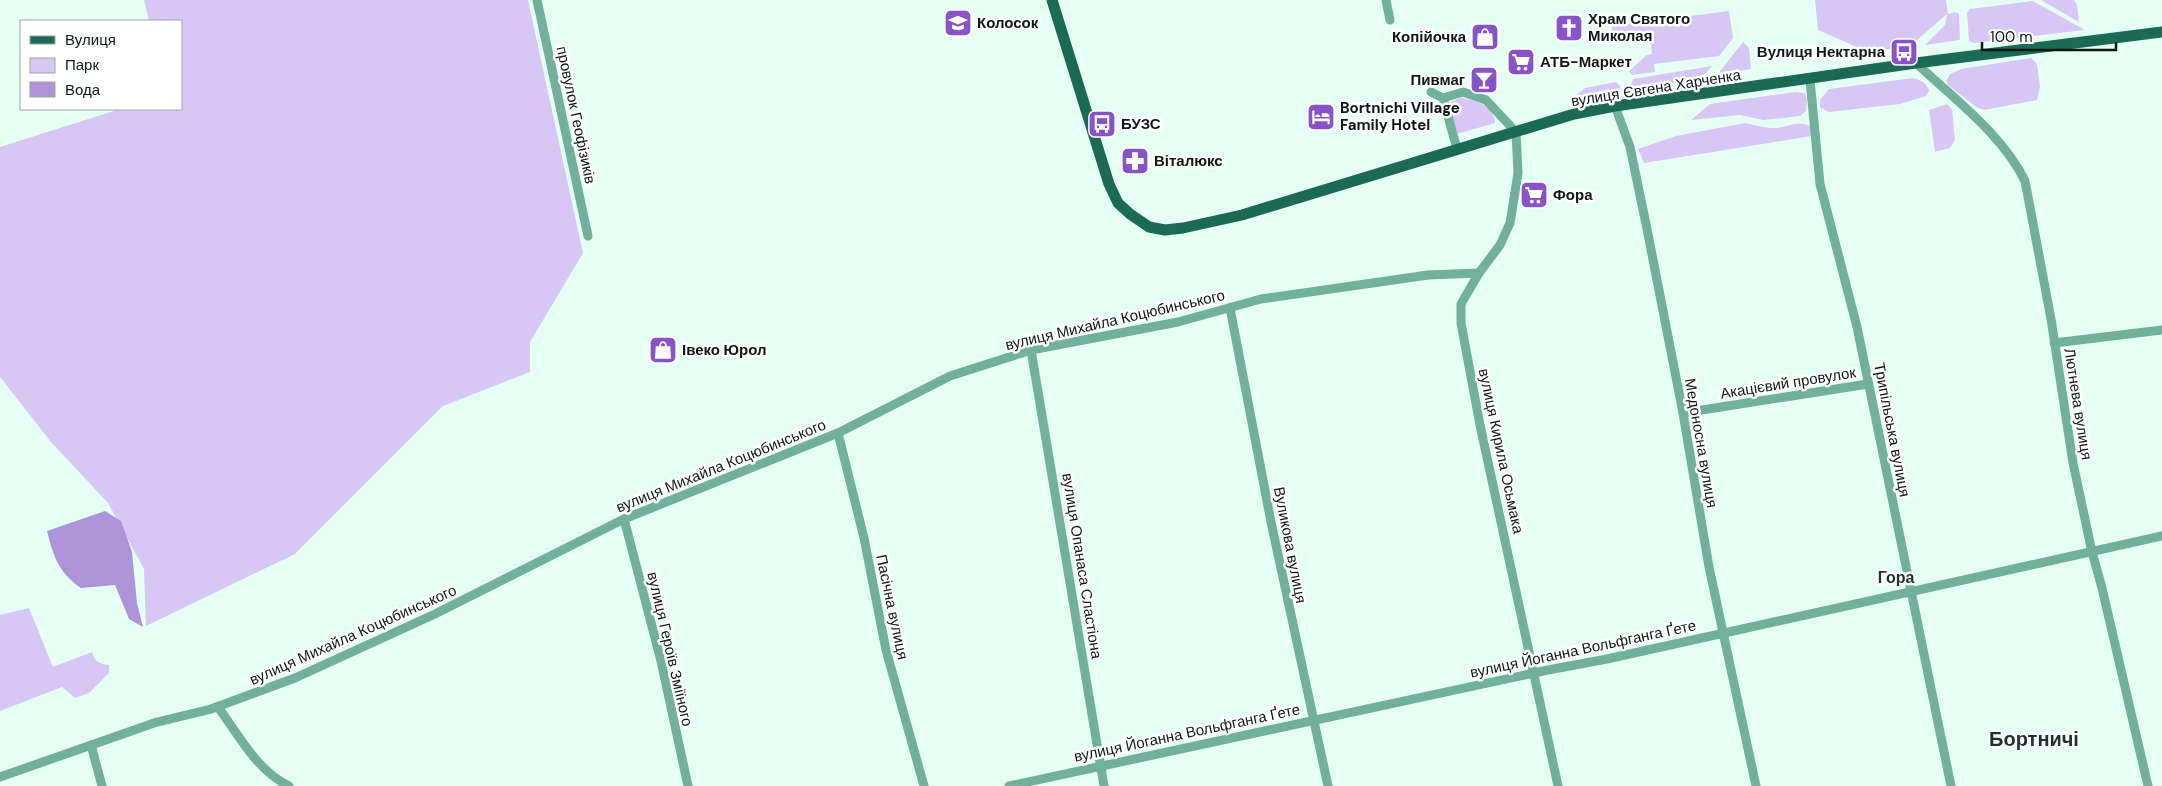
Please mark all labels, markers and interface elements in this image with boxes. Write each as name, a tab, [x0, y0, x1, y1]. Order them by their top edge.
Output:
school or university icon: Колосок	[943, 8, 973, 38]
place label: Храм Святого Миколая	[1588, 9, 1690, 46]
place label: Колосок	[977, 13, 1039, 33]
church icon: Храм Святого Миколая	[1554, 13, 1584, 43]
legend	[20, 20, 182, 110]
scale bar	[1982, 20, 2116, 52]
shop icon: Копійочка	[1470, 22, 1500, 52]
place label: Копійочка	[1392, 27, 1467, 47]
text: 100 m	[1990, 27, 2033, 47]
text: Вулиця	[65, 30, 116, 50]
bus stop icon: Вулиця Нектарна	[1889, 37, 1919, 67]
place label: Вулиця Нектарна	[1757, 42, 1886, 62]
street label: провулок Геофізиків	[552, 44, 600, 186]
supermarket icon: АТБ-Маркет	[1506, 47, 1536, 77]
place label: АТБ-Маркет	[1540, 52, 1632, 72]
text: Парк	[65, 55, 99, 75]
bar icon: Пивмаг	[1469, 65, 1499, 95]
street label: вулиця Євгена Харченка	[1570, 65, 1743, 111]
place label: Пивмаг	[1410, 70, 1465, 90]
text: Вода	[65, 80, 101, 100]
place label: Bortnichi Village Family Hotel	[1340, 98, 1460, 135]
hotel icon: Bortnichi Village Family Hotel	[1306, 102, 1336, 132]
bus stop icon: БУЗС	[1087, 109, 1117, 139]
place label: БУЗС	[1121, 114, 1161, 134]
pharmacy icon: Віталюкс	[1120, 146, 1150, 176]
place label: Віталюкс	[1154, 151, 1223, 171]
supermarket icon: Фора	[1519, 180, 1549, 210]
place label: Фора	[1553, 185, 1593, 205]
street label: вулиця Михайла Коцюбинського	[1003, 285, 1227, 355]
shop icon: Івеко Юрол	[648, 335, 678, 365]
place label: Івеко Юрол	[682, 340, 766, 360]
street label: Лютнева вулиця	[2059, 347, 2097, 461]
street label: Трипільська вулиця	[1869, 361, 1915, 499]
street label: Акацієвий провулок	[1719, 362, 1858, 404]
street label: вулиця Кирила Осьмака	[1474, 367, 1528, 536]
street label: Медоносна вулиця	[1680, 377, 1722, 509]
street label: вулиця Михайла Коцюбинського	[613, 415, 829, 517]
street label: вулиця Опанаса Сластіона	[1057, 472, 1107, 661]
street label: Вуликова вулиця	[1269, 485, 1311, 605]
street label: Пасічна вулиця	[871, 553, 913, 661]
district label: Гора	[1878, 567, 1914, 588]
street label: вулиця Героїв Зміїного	[642, 570, 698, 728]
street label: вулиця Михайла Коцюбинського	[246, 580, 460, 690]
street label: вулиця Йоганна Вольфганга Ґете	[1468, 615, 1698, 683]
street label: вулиця Йоганна Вольфганга Ґете	[1072, 699, 1302, 767]
district label: Бортничі	[1989, 726, 2079, 752]

